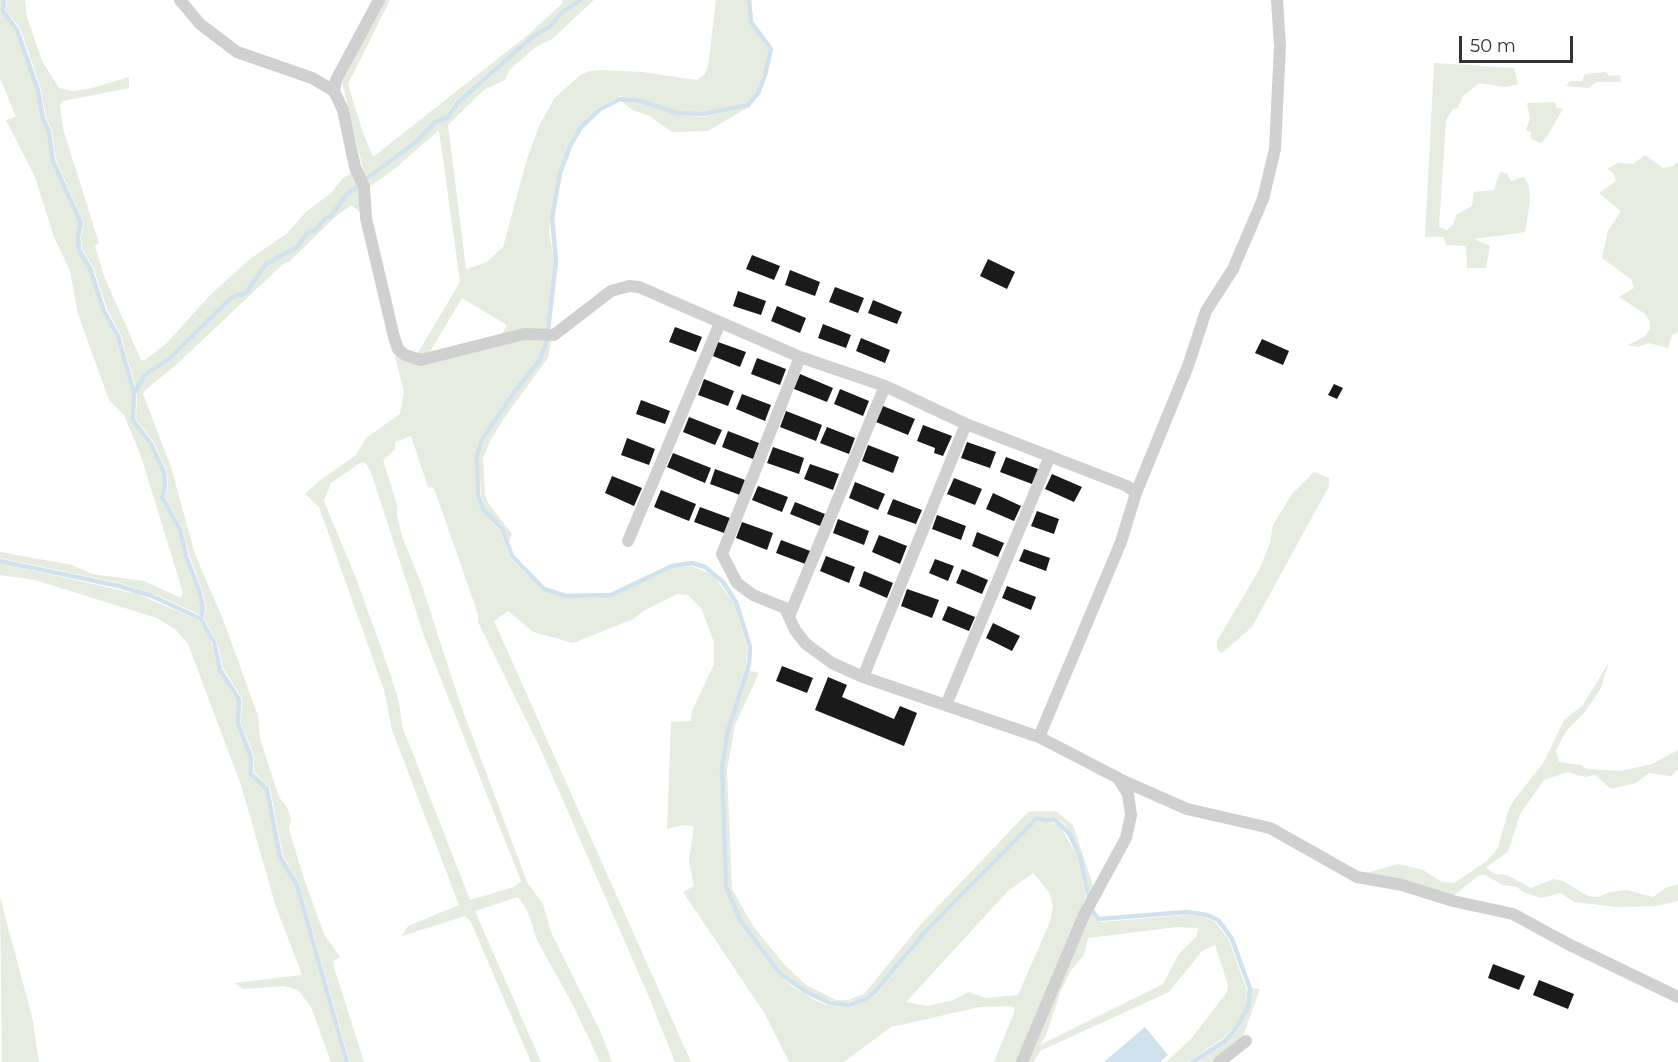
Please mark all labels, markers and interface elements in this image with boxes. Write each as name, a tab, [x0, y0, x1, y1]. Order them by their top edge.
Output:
scale bar	[1462, 24, 1576, 62]
text: 50 m	[1470, 35, 1516, 57]

